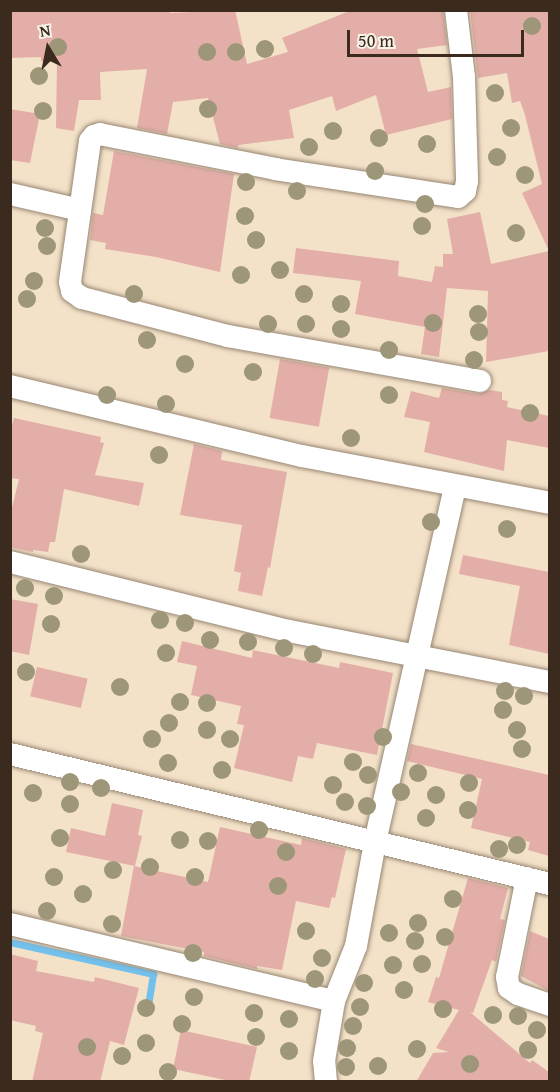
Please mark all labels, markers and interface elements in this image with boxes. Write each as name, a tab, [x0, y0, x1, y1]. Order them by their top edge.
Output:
north arrow	[18, 18, 78, 78]
text: N	[38, 18, 52, 43]
scale bar	[350, 18, 527, 56]
text: 50 m	[358, 27, 394, 54]

